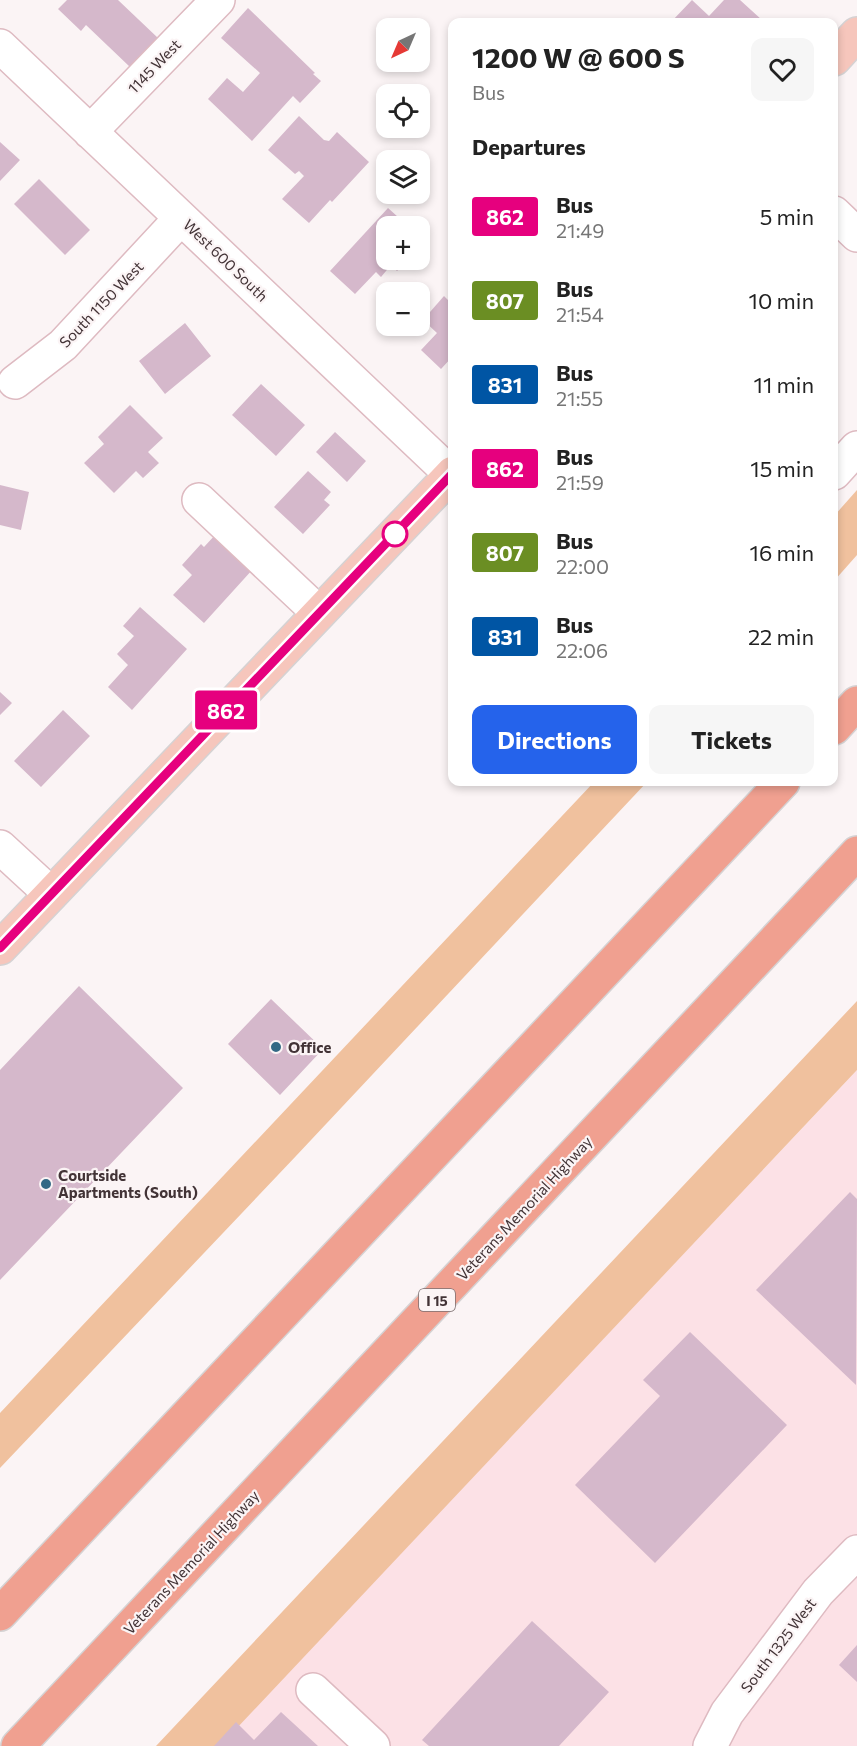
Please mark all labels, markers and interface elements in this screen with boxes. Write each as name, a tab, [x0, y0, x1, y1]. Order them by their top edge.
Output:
north arrow	[376, 18, 430, 72]
map controls	[376, 18, 430, 336]
street label: 1145 West	[124, 35, 184, 97]
button: heart	[751, 38, 814, 101]
text: 1200 W @ 600 S	[472, 40, 685, 74]
text: Bus	[472, 80, 505, 104]
button: locate	[376, 84, 430, 138]
text: Departures	[472, 133, 586, 160]
button: layers	[376, 150, 430, 204]
text: Bus	[556, 191, 593, 218]
text: 5 min	[760, 203, 814, 230]
text: 862	[486, 204, 524, 229]
street label: West 600 South	[180, 215, 272, 305]
button: +	[376, 216, 430, 270]
text: 21:49	[556, 218, 605, 242]
street label: South 1150 West	[55, 257, 147, 351]
text: Bus	[556, 275, 593, 302]
button: −	[376, 282, 430, 336]
text: 10 min	[749, 287, 814, 314]
text: 807	[486, 288, 524, 313]
text: 21:54	[556, 302, 604, 326]
text: Bus	[556, 359, 593, 386]
text: 11 min	[754, 371, 814, 398]
text: 831	[488, 372, 522, 397]
text: 21:55	[556, 386, 603, 410]
text: Bus	[556, 443, 593, 470]
text: 15 min	[750, 455, 814, 482]
text: 862	[486, 456, 524, 481]
text: 21:59	[556, 470, 604, 494]
unlabelled marker	[382, 521, 408, 547]
text: Bus	[556, 527, 593, 554]
text: 16 min	[750, 539, 814, 566]
text: 807	[486, 540, 524, 565]
text: 22:00	[556, 554, 609, 578]
text: Bus	[556, 611, 593, 638]
text: 22 min	[748, 623, 814, 650]
text: 831	[488, 624, 522, 649]
text: 22:06	[556, 638, 608, 662]
line badge: 862	[192, 690, 260, 730]
text: 862	[207, 698, 245, 723]
button: Directions	[472, 705, 637, 774]
button: Tickets	[649, 705, 814, 774]
place label: Office	[288, 1038, 332, 1056]
marker: Office	[269, 1040, 283, 1054]
street label: Veterans Memorial Highway	[452, 1132, 596, 1284]
place label: Courtside Apartments (South)	[58, 1166, 198, 1201]
marker: Courtside Apartments (South)	[39, 1177, 53, 1191]
road number: I 15	[419, 1289, 455, 1311]
street label: Veterans Memorial Highway	[119, 1486, 263, 1638]
street label: South 1325 West	[737, 1594, 819, 1696]

